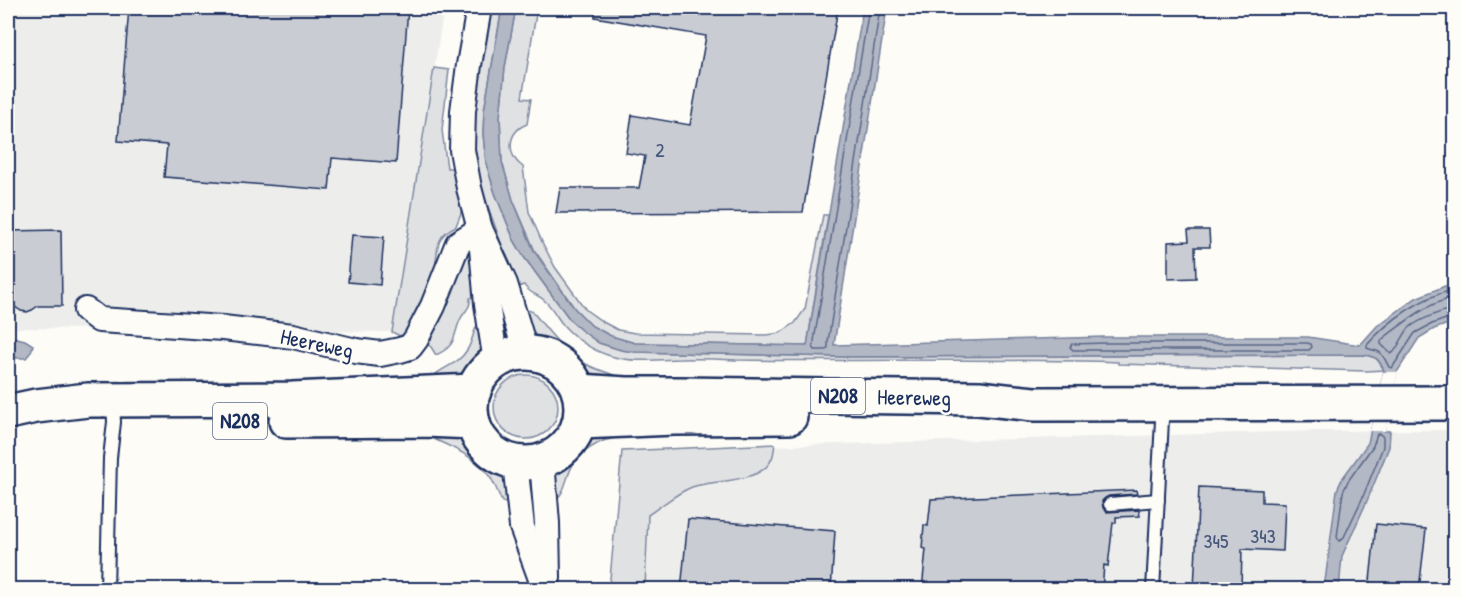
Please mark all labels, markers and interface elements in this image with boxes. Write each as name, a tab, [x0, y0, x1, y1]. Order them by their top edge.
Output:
house number: 2	[655, 136, 665, 163]
street label: Heereweg	[278, 321, 356, 365]
road number: N208	[811, 378, 865, 414]
street label: Heereweg	[877, 381, 951, 413]
road number: N208	[213, 403, 267, 439]
house number: 343	[1250, 522, 1276, 549]
house number: 345	[1204, 527, 1229, 554]

